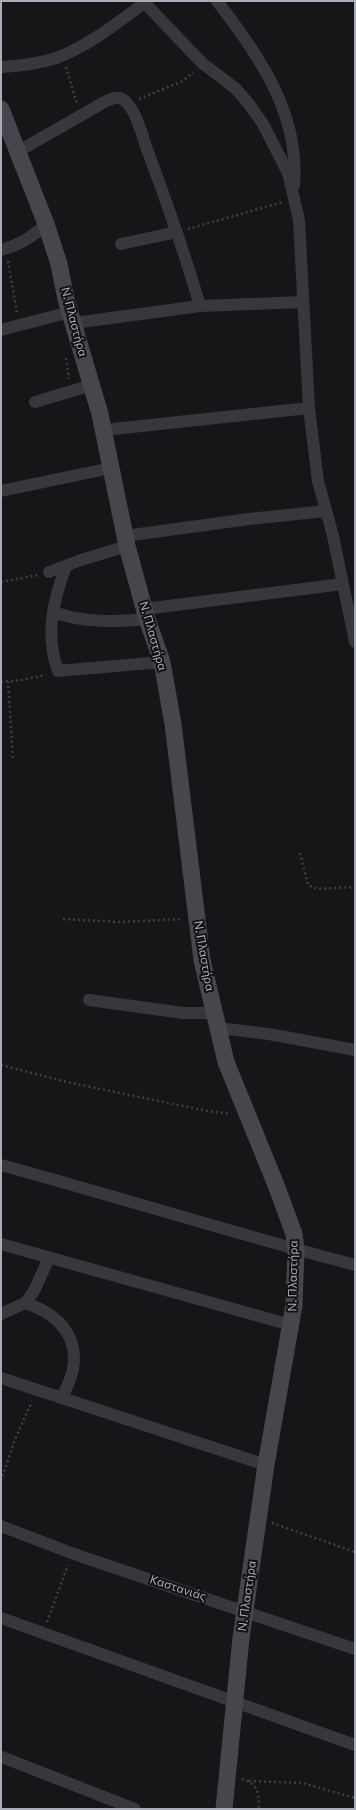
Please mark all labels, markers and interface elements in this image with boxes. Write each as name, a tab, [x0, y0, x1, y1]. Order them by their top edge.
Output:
street label: Ν. Πλαστήρα	[58, 286, 90, 358]
street label: Ν. Πλαστήρα	[136, 600, 170, 672]
street label: Ν. Πλαστήρα	[191, 920, 217, 992]
street label: Ν. Πλαστήρα	[285, 1240, 301, 1312]
street label: Ν. Πλαστήρα	[235, 1560, 259, 1632]
street label: Καστανιάς	[148, 1572, 208, 1604]

